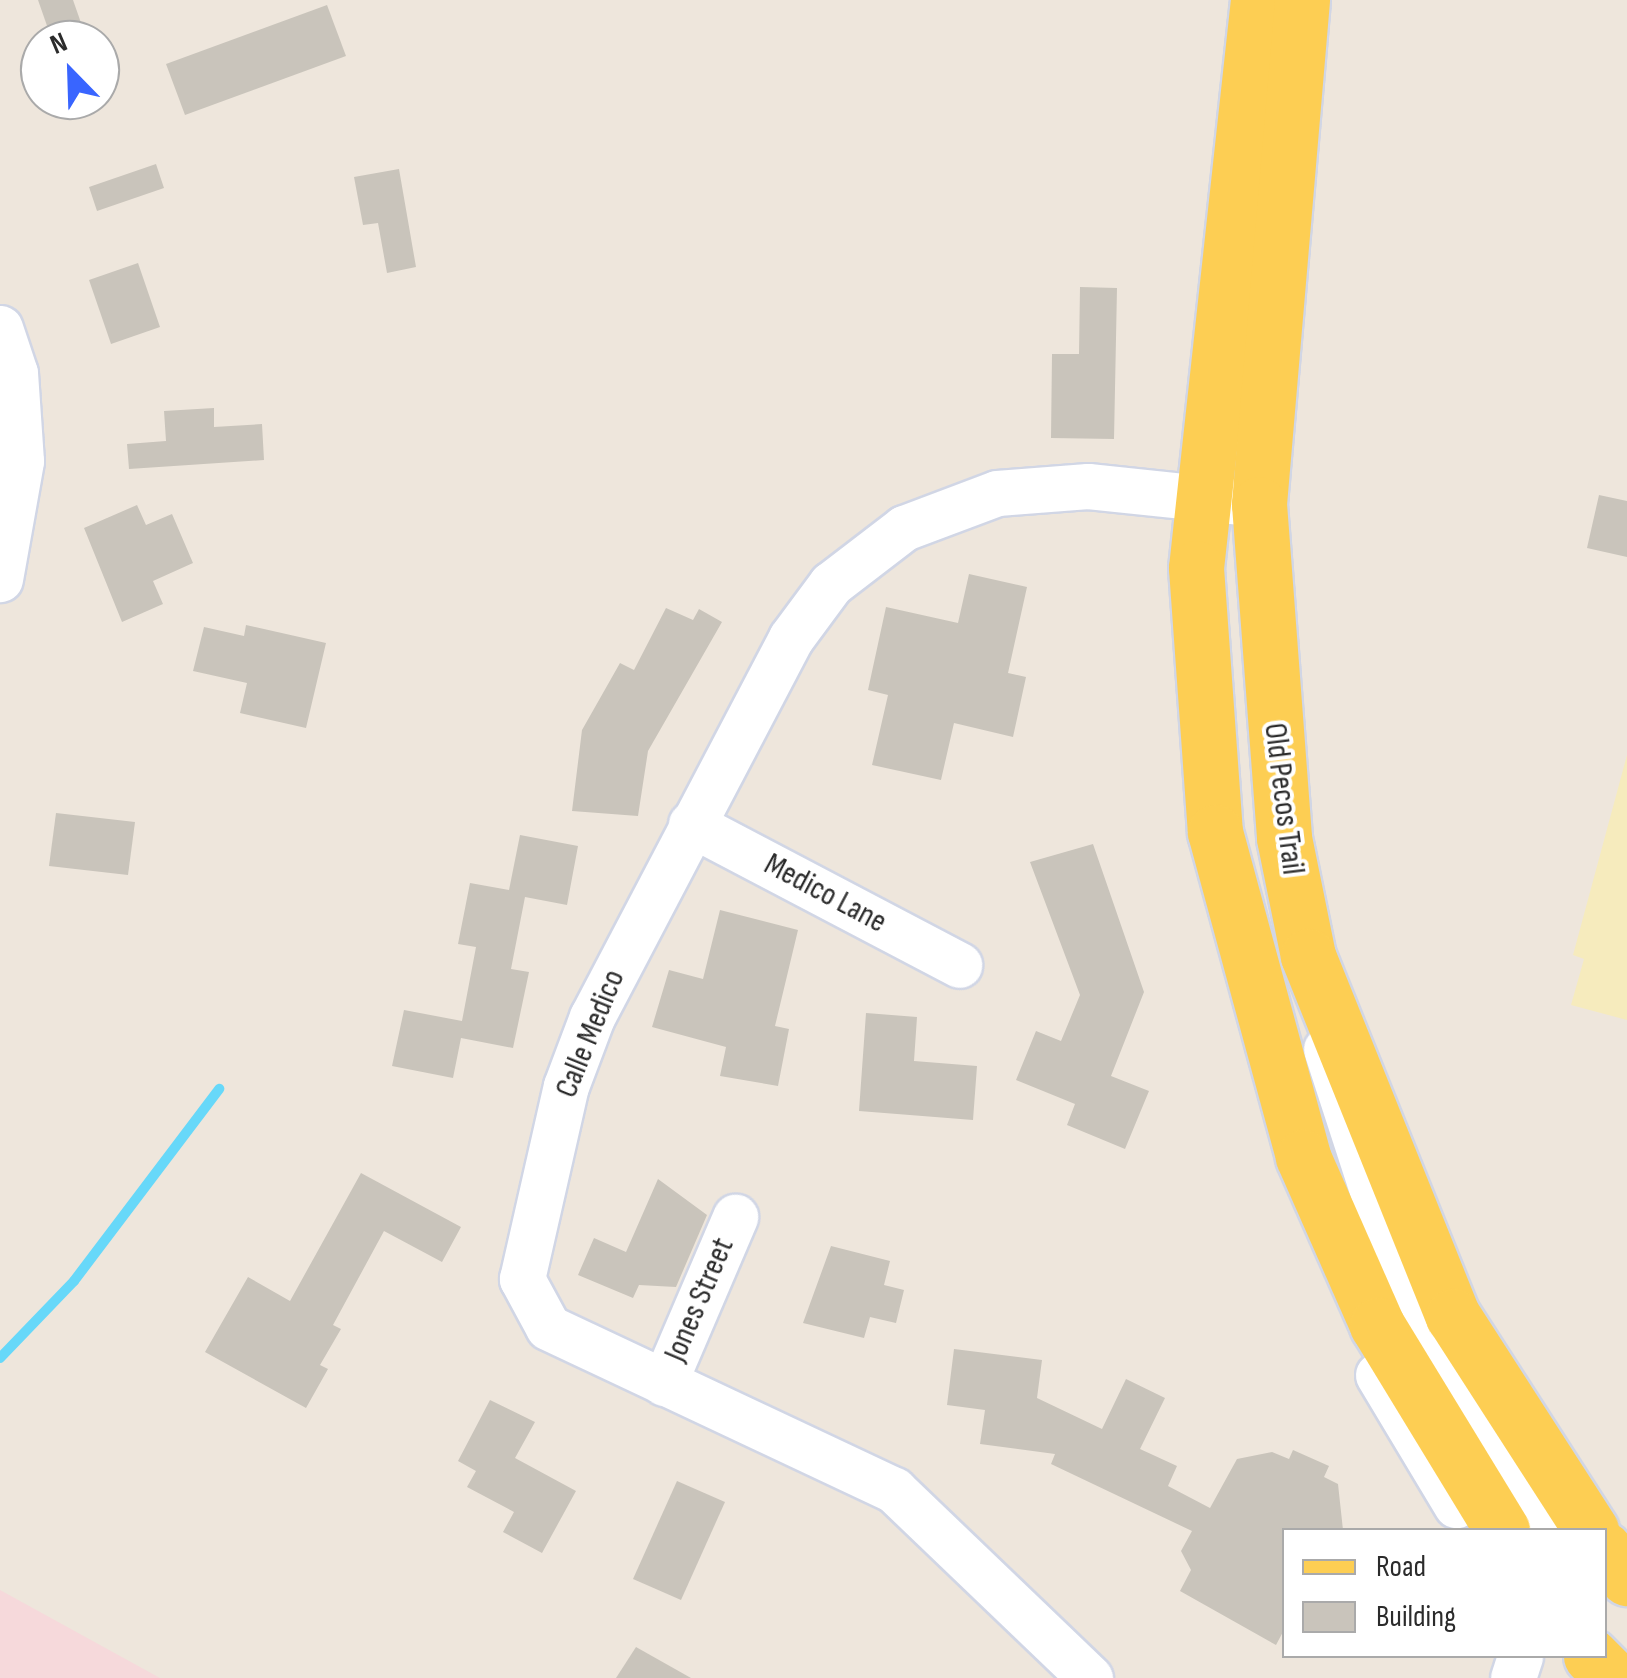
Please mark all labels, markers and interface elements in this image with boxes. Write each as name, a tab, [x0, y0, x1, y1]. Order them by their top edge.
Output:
north arrow	[20, 20, 120, 120]
text: N	[46, 26, 72, 62]
street label: Old Pecos Trail	[1255, 721, 1311, 877]
street label: Medico Lane	[757, 846, 893, 942]
street label: Calle Medico	[548, 965, 634, 1103]
street label: Jones Street	[657, 1232, 743, 1368]
legend	[1282, 1528, 1607, 1658]
text: Road	[1376, 1549, 1426, 1585]
text: Building	[1376, 1599, 1456, 1635]

